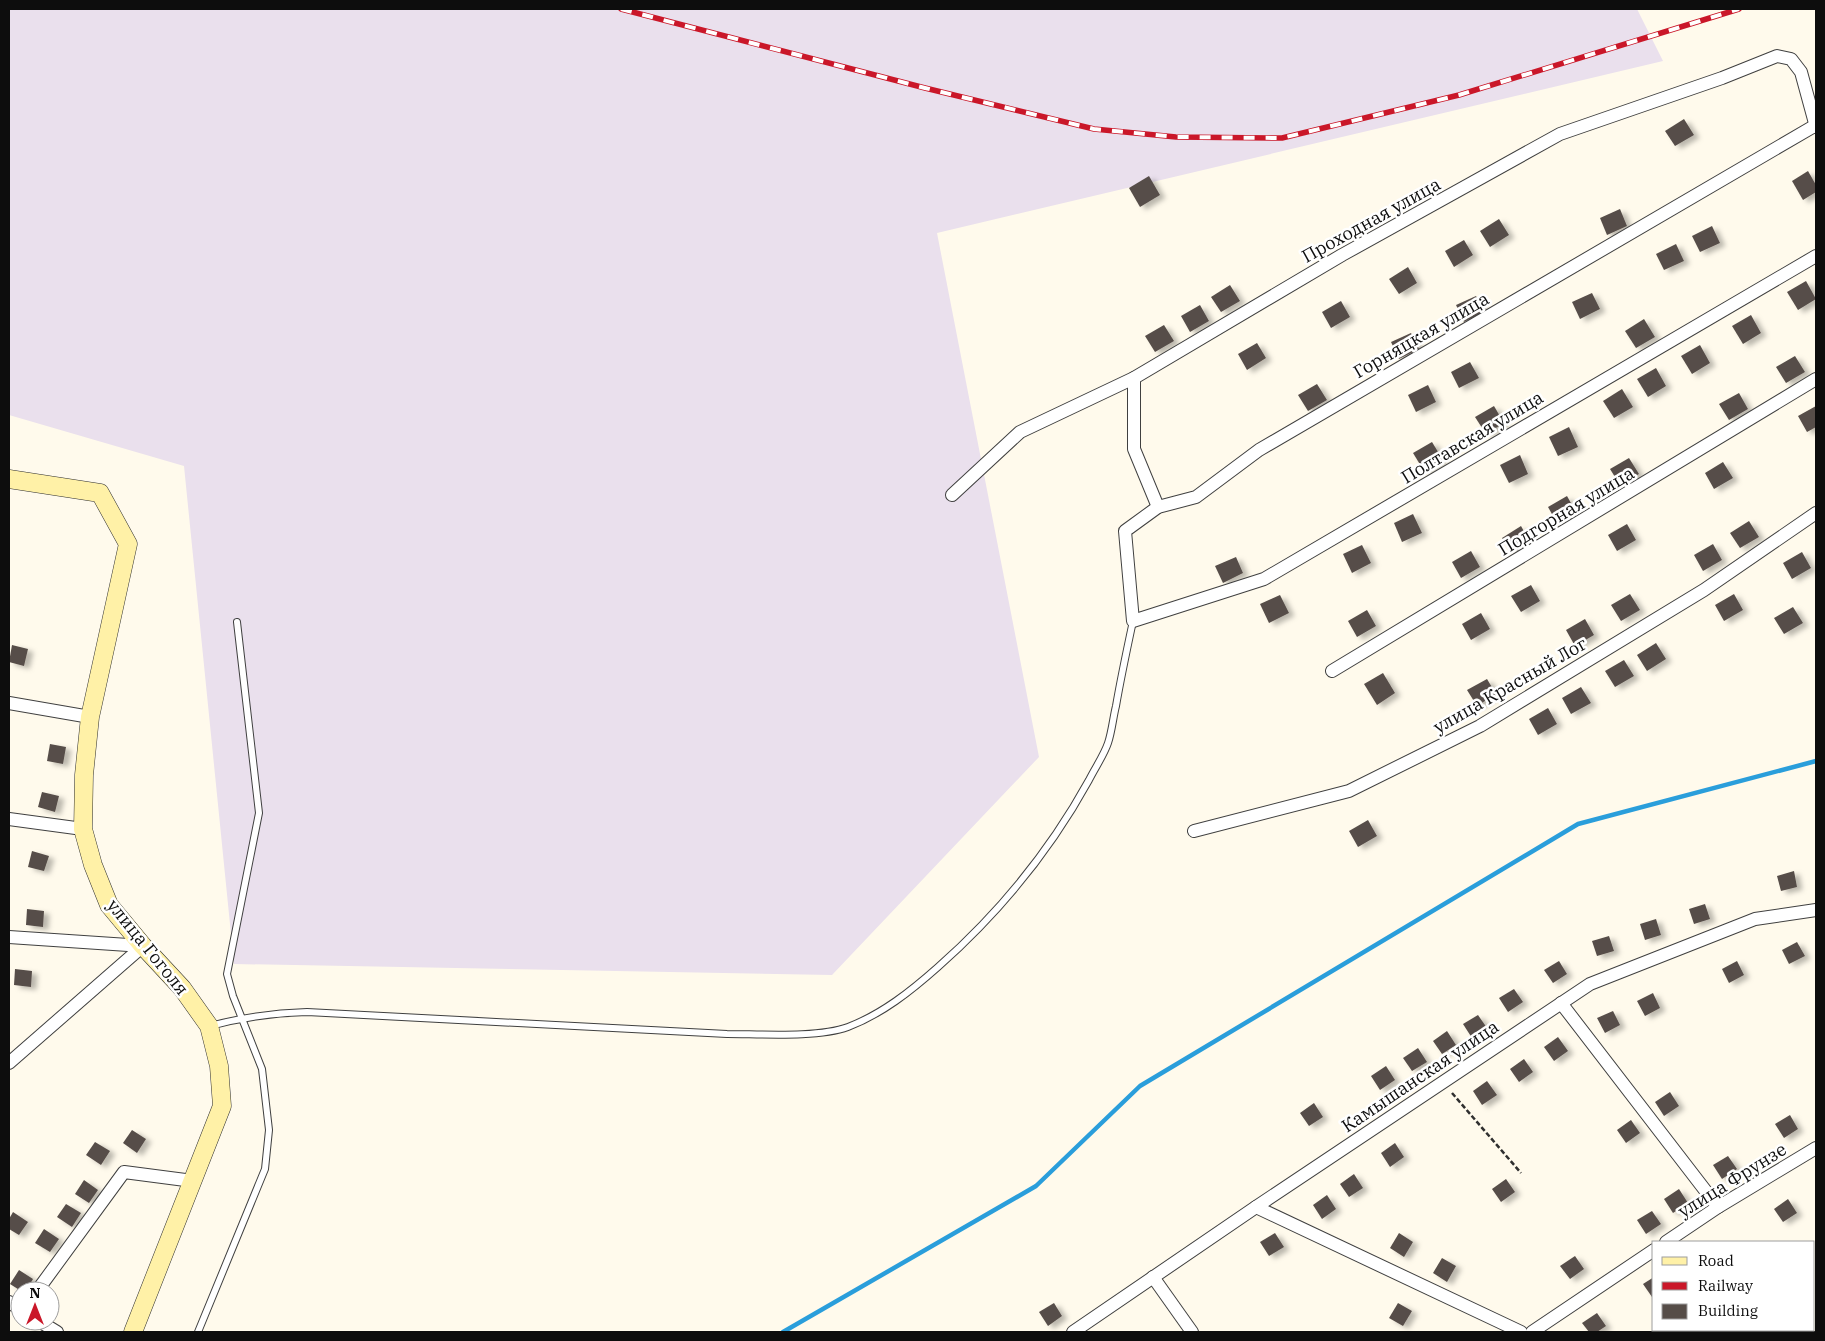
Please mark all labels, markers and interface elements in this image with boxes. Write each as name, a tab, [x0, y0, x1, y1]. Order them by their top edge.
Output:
street label: Проходная улица	[1297, 172, 1445, 268]
street label: Горняцкая улица	[1349, 287, 1493, 383]
street label: Полтавская улица	[1397, 385, 1548, 489]
street label: Подгорная улица	[1494, 461, 1638, 561]
street label: улица Красный Лог	[1429, 632, 1591, 738]
street label: улица Гоголя	[102, 894, 194, 1000]
street label: Камышанская улица	[1337, 1015, 1503, 1137]
street label: улица Фрунзе	[1673, 1137, 1791, 1223]
legend	[1652, 1241, 1815, 1331]
text: Road	[1698, 1251, 1734, 1270]
text: Railway	[1698, 1276, 1753, 1295]
north arrow	[10, 1281, 60, 1331]
text: N	[29, 1284, 41, 1302]
text: Building	[1698, 1301, 1758, 1320]

